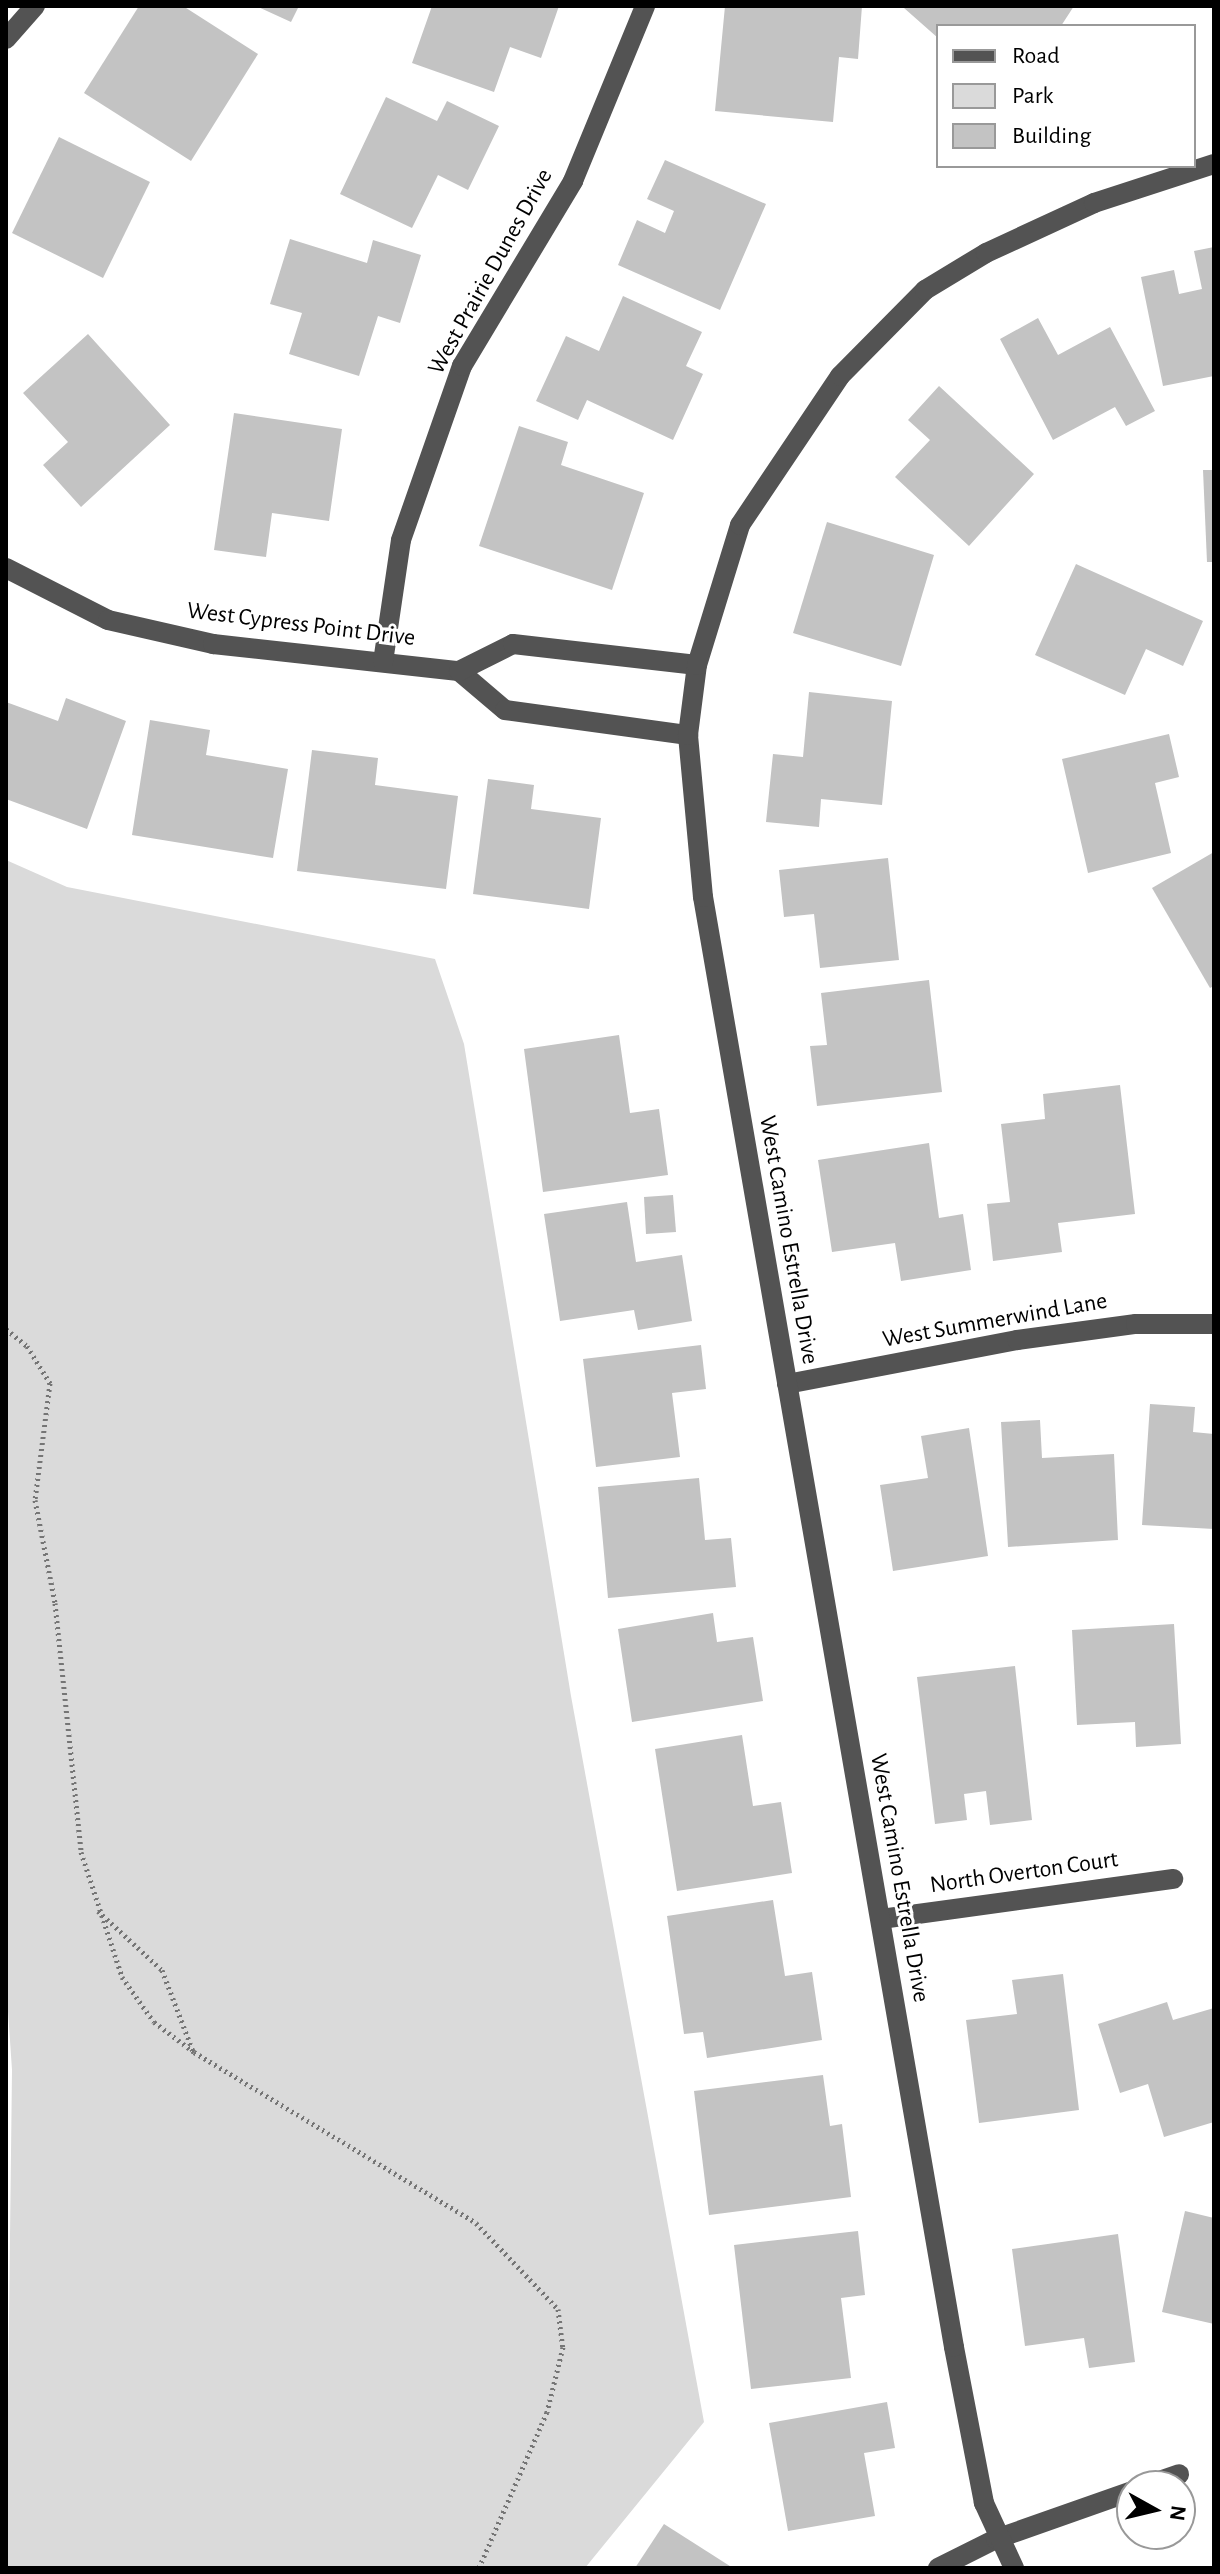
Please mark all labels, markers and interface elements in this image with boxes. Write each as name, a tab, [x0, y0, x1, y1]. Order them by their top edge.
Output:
legend	[936, 24, 1196, 168]
text: Road	[1012, 44, 1060, 68]
text: Park	[1012, 84, 1053, 108]
text: Building	[1012, 124, 1091, 148]
street label: West Prairie Dunes Drive	[422, 164, 560, 380]
street label: West Cypress Point Drive	[185, 597, 417, 653]
street label: West Camino Estrella Drive	[752, 1113, 824, 1367]
street label: West Summerwind Lane	[880, 1287, 1110, 1355]
street label: West Camino Estrella Drive	[863, 1751, 935, 2005]
street label: North Overton Court	[928, 1846, 1120, 1900]
north arrow	[1116, 2470, 1196, 2550]
text: N	[1166, 2504, 1190, 2522]

